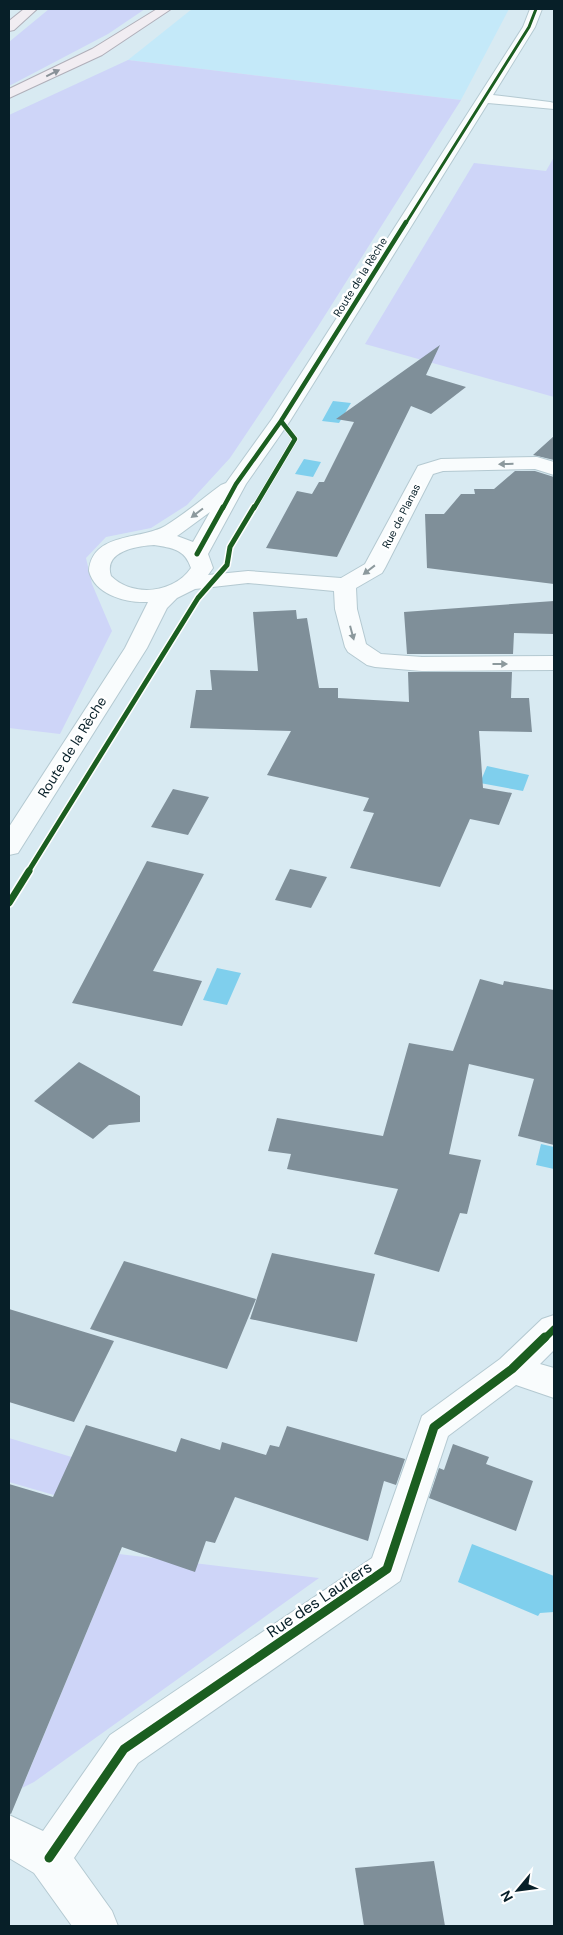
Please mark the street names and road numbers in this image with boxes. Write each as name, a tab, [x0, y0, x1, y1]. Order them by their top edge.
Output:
street label: Route de la Rèche	[330, 235, 390, 319]
street label: Rue de Planas	[379, 481, 423, 551]
street label: Route de la Rèche	[34, 693, 110, 801]
street label: Rue des Lauriers	[263, 1556, 376, 1642]

